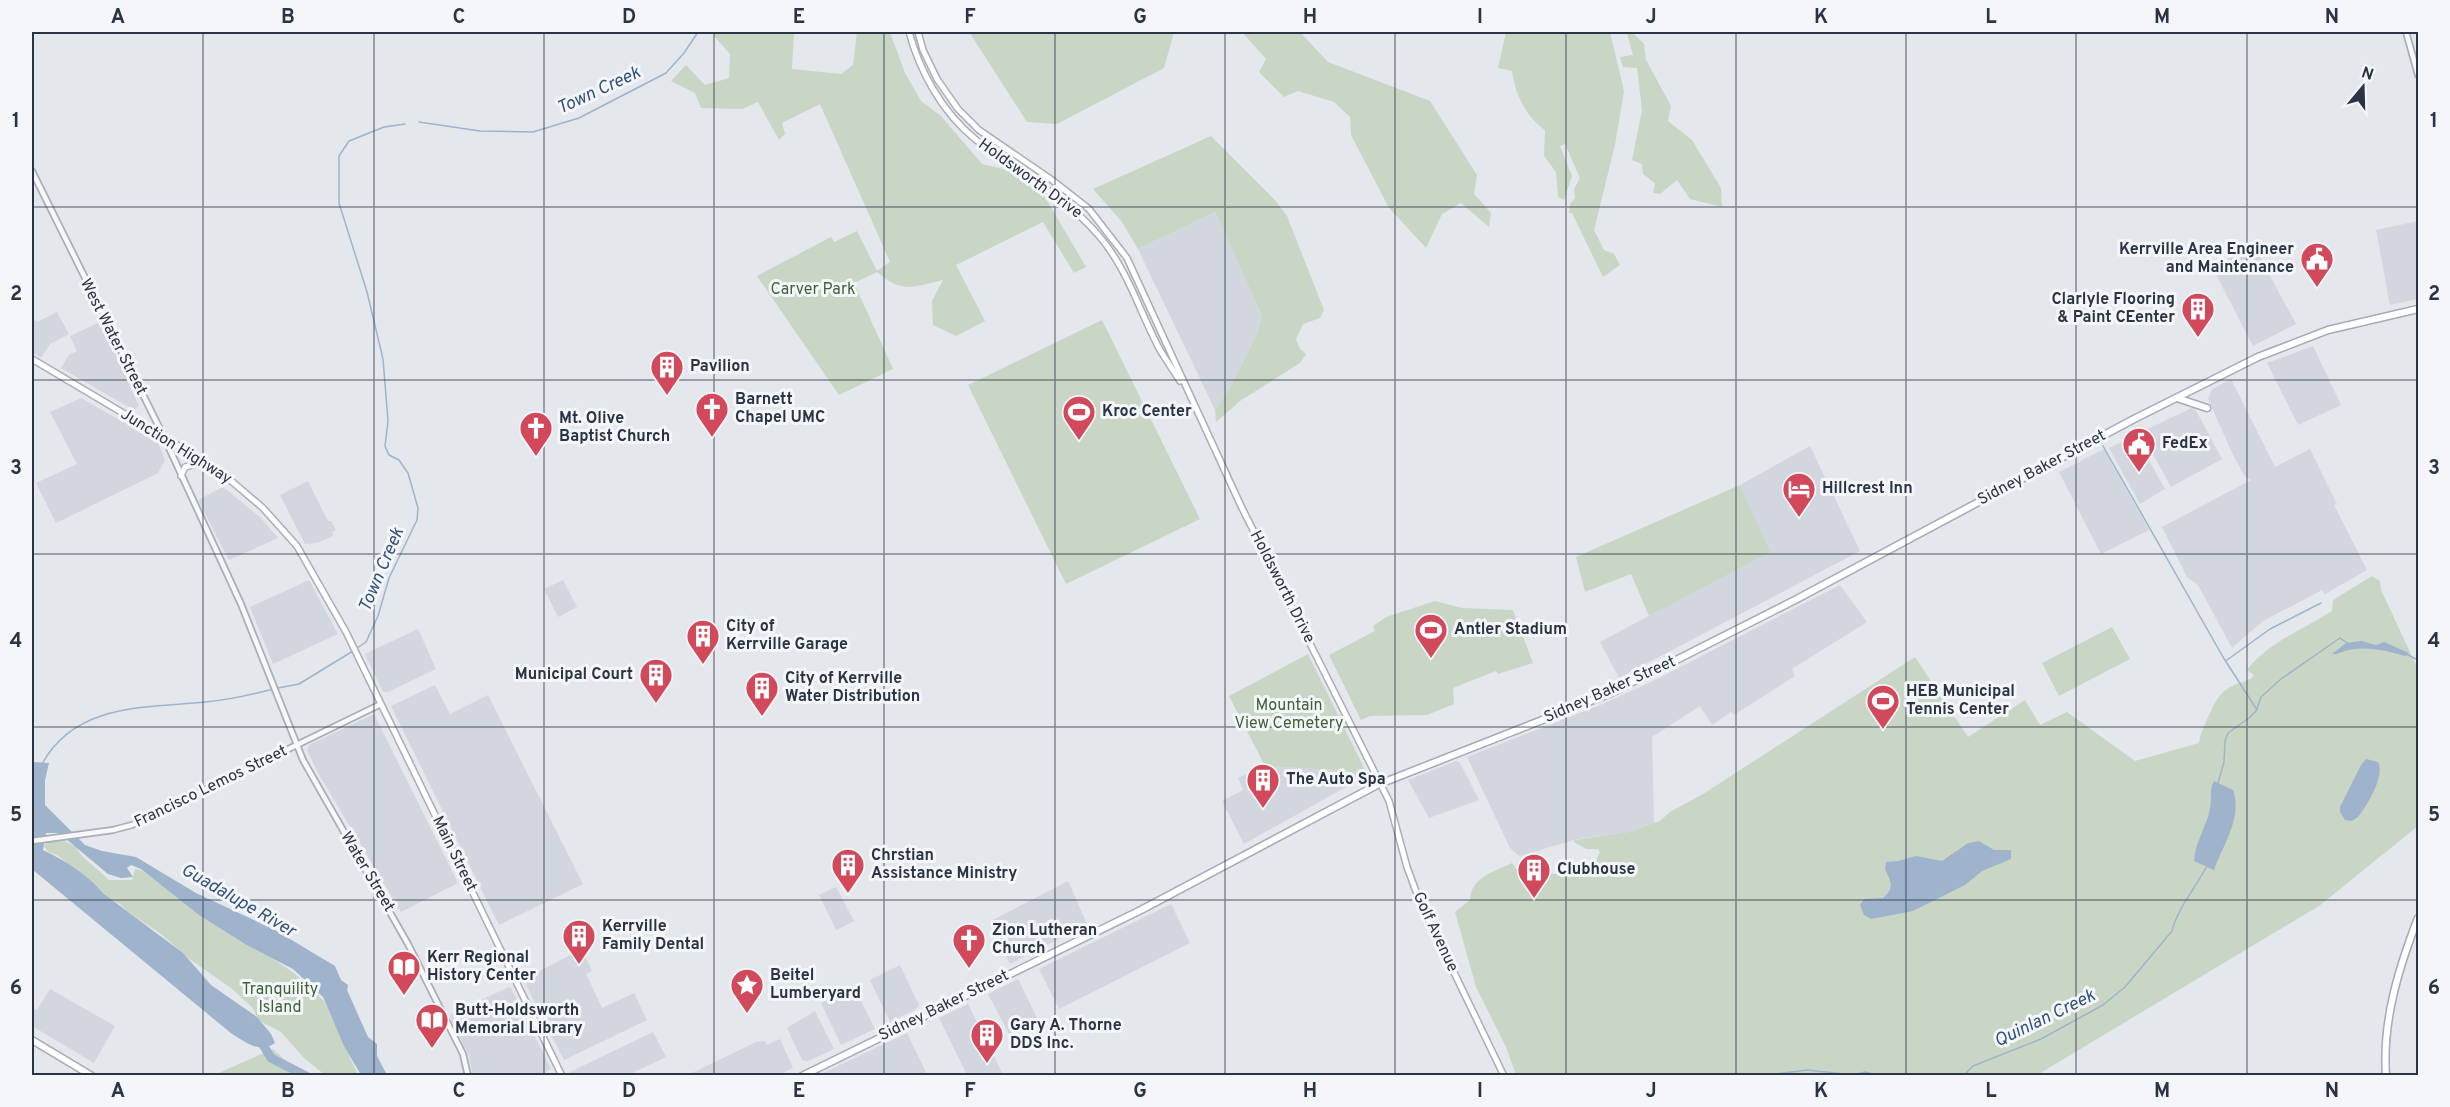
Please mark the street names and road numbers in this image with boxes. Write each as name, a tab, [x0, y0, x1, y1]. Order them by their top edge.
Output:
street label: Holdsworth Drive	[974, 135, 1086, 223]
street label: West Water Street	[75, 275, 151, 399]
street label: Junction Highway	[117, 405, 235, 489]
street label: Sidney Baker Street	[1974, 426, 2110, 510]
street label: Holdsworth Drive	[1245, 527, 1319, 647]
street label: Sidney Baker Street	[1541, 652, 1679, 728]
street label: Francisco Lemos Street	[131, 741, 291, 833]
street label: Main Street	[427, 813, 481, 895]
street label: Water Street	[335, 828, 399, 916]
street label: Golf Avenue	[1408, 889, 1462, 975]
street label: Sidney Baker Street	[876, 966, 1012, 1046]

